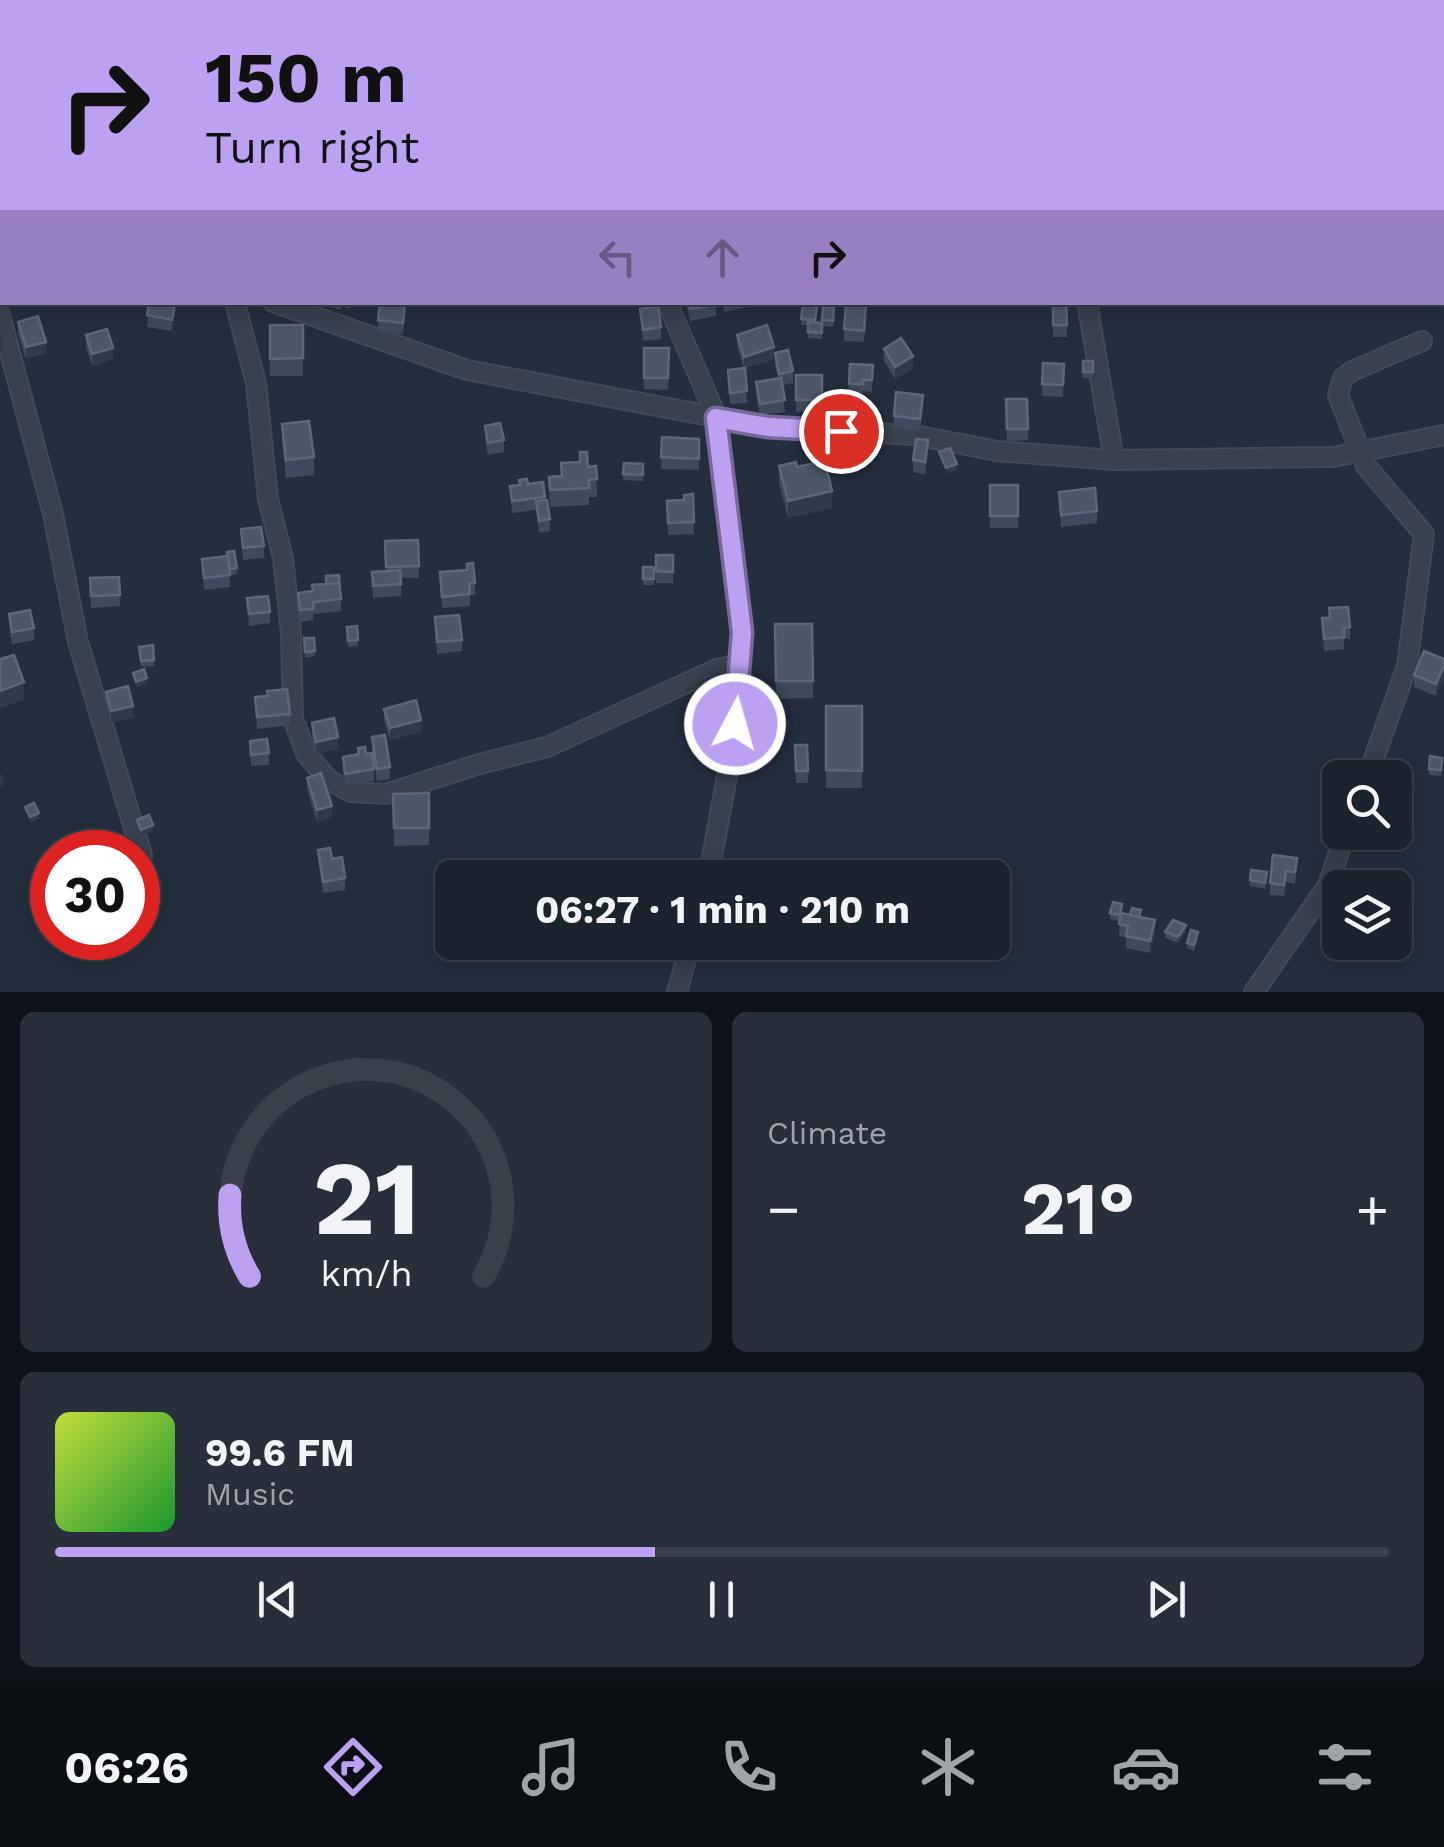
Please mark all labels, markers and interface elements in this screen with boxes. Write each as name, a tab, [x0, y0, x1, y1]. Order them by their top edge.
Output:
text: 150 m	[205, 37, 407, 119]
icon: right	[40, 40, 170, 170]
text: Turn right	[205, 121, 419, 174]
icon: left	[590, 230, 645, 285]
icon: ahead	[695, 230, 750, 285]
icon: right	[800, 230, 855, 285]
pin	[799, 389, 884, 474]
icon: arrive	[814, 404, 869, 459]
position arrow	[683, 672, 787, 776]
map controls	[1322, 760, 1412, 960]
button: search	[1322, 760, 1412, 850]
speed limit sign: 30	[30, 830, 160, 960]
button: layers	[1322, 870, 1412, 960]
text: 06:27 · 1 min · 210 m	[535, 888, 910, 932]
text: Climate	[767, 1114, 887, 1152]
text: 21	[313, 1137, 419, 1259]
text: 21°	[1021, 1164, 1135, 1252]
text: −	[767, 1177, 800, 1241]
text: +	[1356, 1177, 1389, 1241]
text: km/h	[320, 1253, 412, 1295]
text: 99.6 FM	[205, 1431, 355, 1475]
text: Music	[205, 1475, 295, 1513]
icon: previous	[250, 1572, 305, 1627]
icon: pause	[694, 1572, 749, 1627]
icon: next	[1139, 1572, 1194, 1627]
icon: directions	[318, 1732, 388, 1802]
icon: music	[516, 1732, 586, 1802]
icon: phone	[714, 1732, 784, 1802]
icon: climate	[913, 1732, 983, 1802]
icon: car	[1111, 1732, 1181, 1802]
icon: filters	[1310, 1732, 1380, 1802]
text: 06:26	[64, 1741, 189, 1794]

